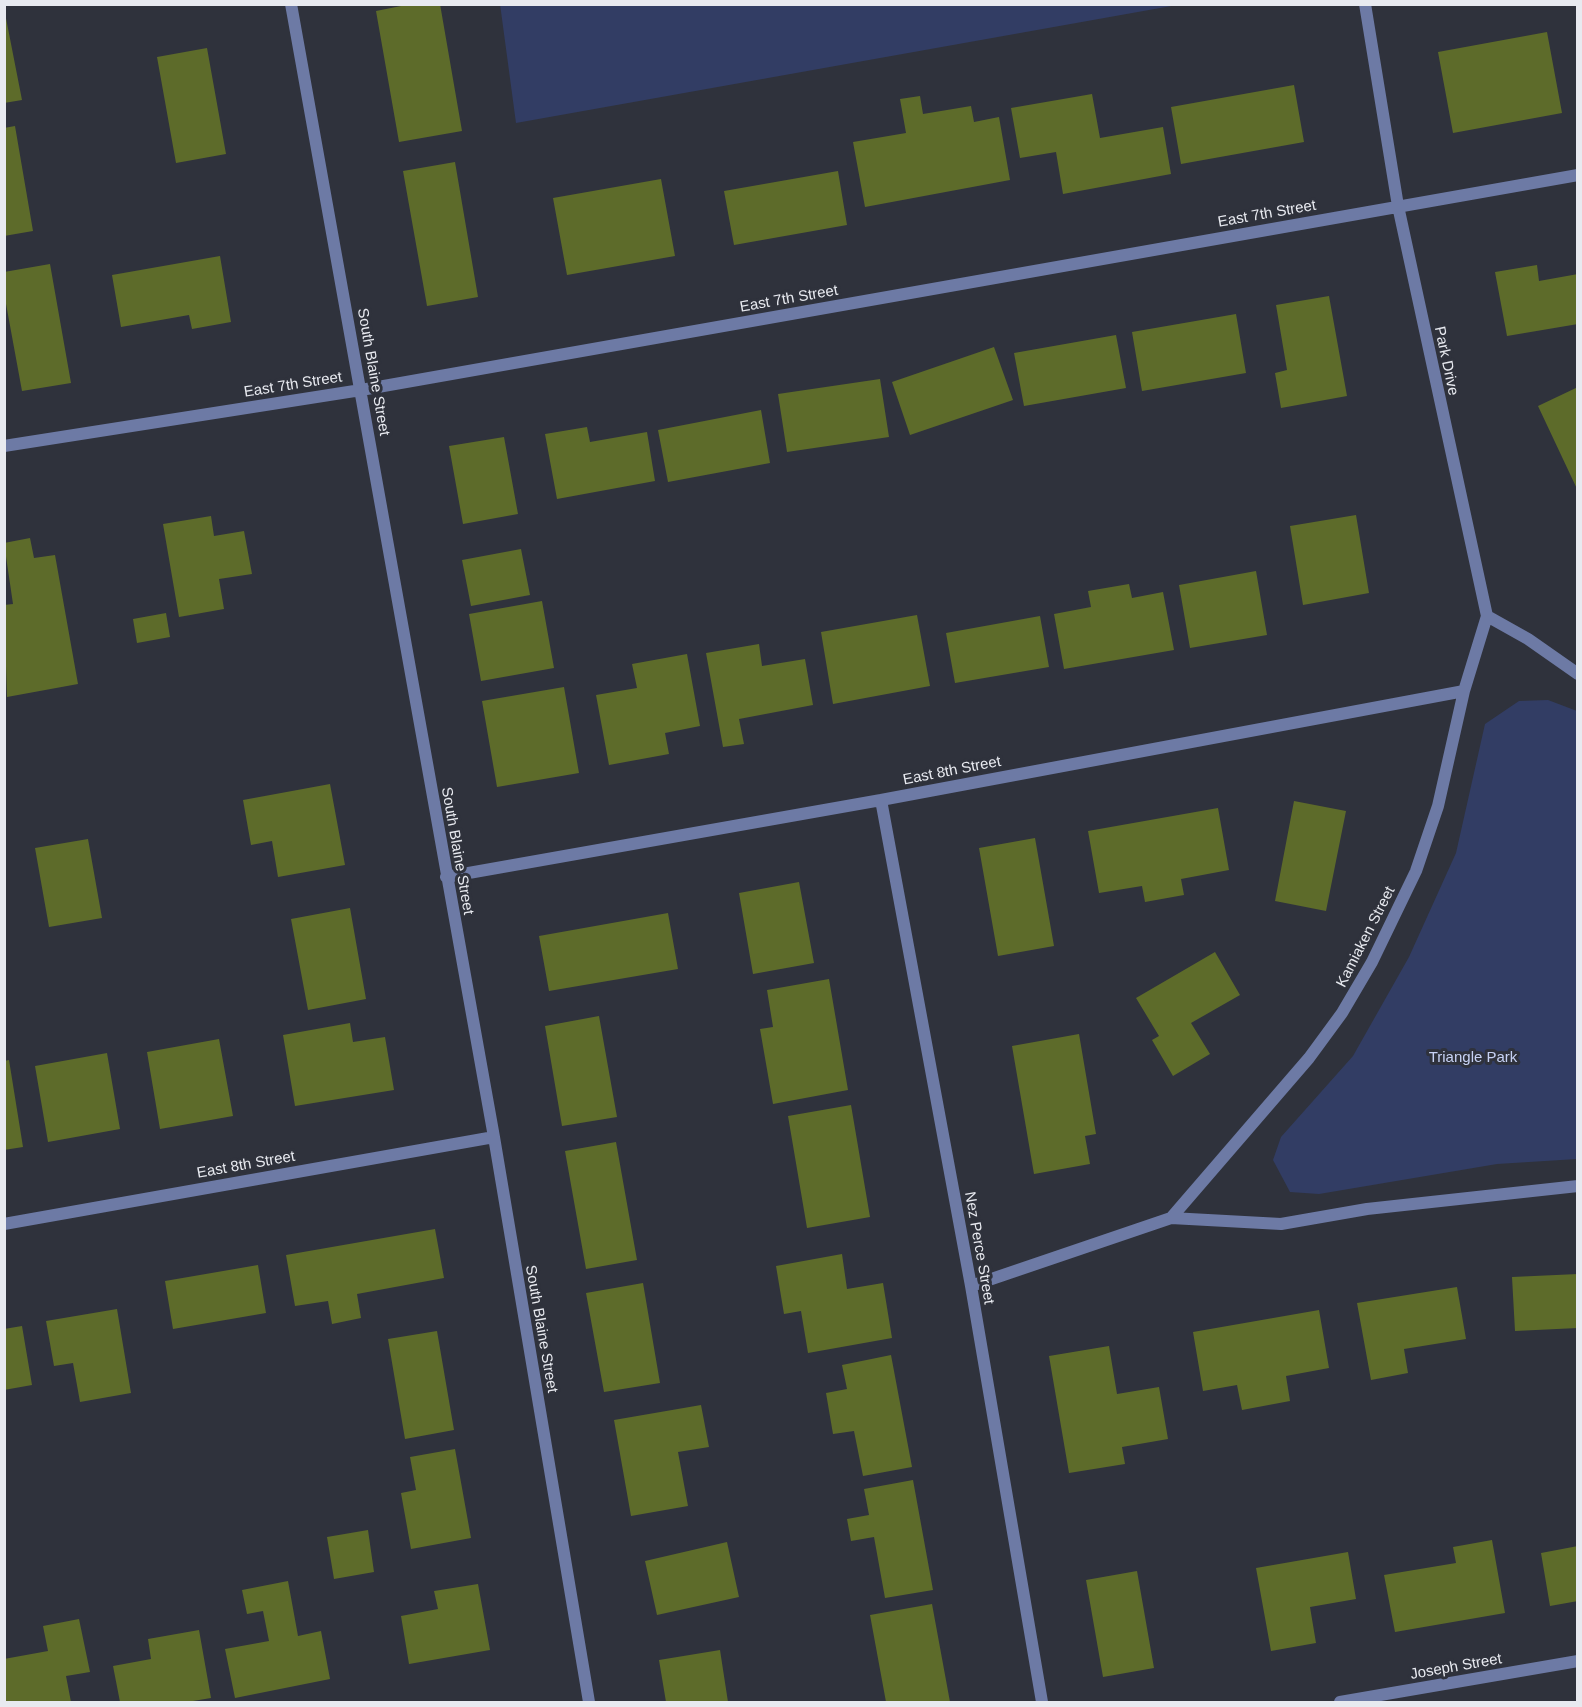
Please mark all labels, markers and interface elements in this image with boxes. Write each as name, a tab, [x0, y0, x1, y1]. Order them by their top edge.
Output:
street label: East 7th Street	[1217, 197, 1317, 231]
street label: East 7th Street	[739, 282, 839, 316]
street label: South Blaine Street	[353, 307, 393, 437]
street label: Park Drive	[1430, 325, 1462, 397]
street label: East 7th Street	[243, 368, 343, 402]
street label: East 8th Street	[902, 753, 1002, 789]
street label: South Blaine Street	[437, 786, 477, 916]
street label: Kamiaken Street	[1333, 884, 1399, 990]
park label: Triangle Park	[1429, 1049, 1517, 1067]
street label: East 8th Street	[196, 1148, 296, 1182]
street label: Nez Perce Street	[960, 1190, 998, 1306]
street label: South Blaine Street	[521, 1264, 561, 1394]
street label: Joseph Street	[1409, 1650, 1503, 1684]

